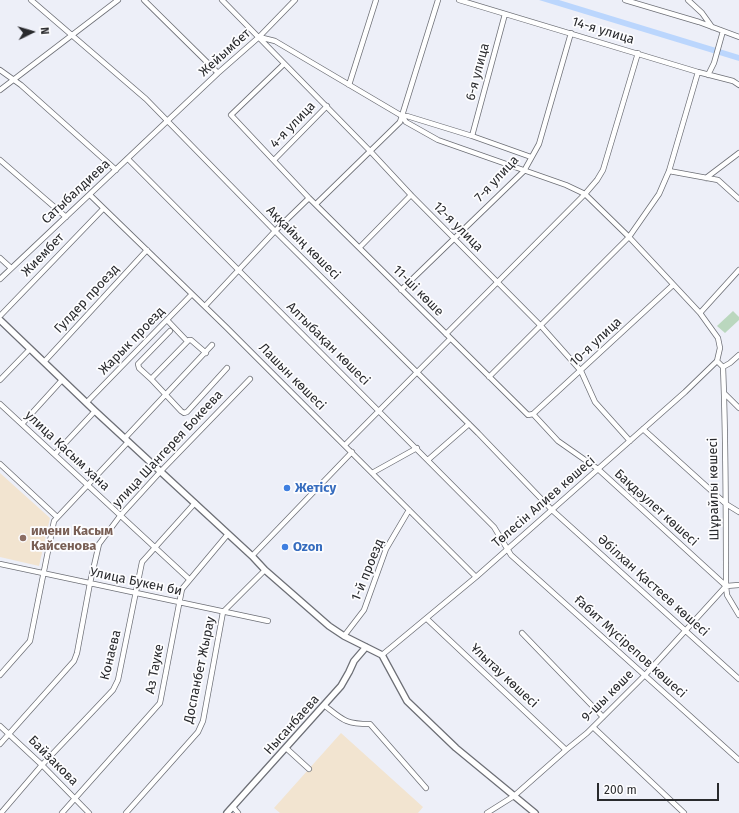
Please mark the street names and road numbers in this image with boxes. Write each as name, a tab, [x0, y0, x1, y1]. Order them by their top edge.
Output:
street label: 14-я улица	[570, 14, 636, 48]
street label: Жейымбет	[196, 26, 254, 80]
street label: 6-я улица	[463, 42, 493, 102]
street label: 4-я улица	[267, 98, 319, 152]
street label: 7-я улица	[472, 153, 522, 205]
street label: Сатыбалдиева	[39, 156, 113, 228]
street label: 12-я улица	[430, 199, 486, 255]
street label: Аққайың көшесі	[263, 203, 343, 283]
street label: Жиембет	[18, 230, 68, 280]
street label: Гулдер проезд	[51, 261, 123, 337]
street label: 11-ші көше	[389, 262, 447, 320]
street label: Алтыбақан көшесі	[283, 299, 373, 389]
street label: Жарык проезд	[96, 304, 168, 378]
street label: 10-я улица	[567, 314, 625, 370]
street label: Лашын көшесі	[255, 340, 329, 414]
street label: улица Шангерея Бокеева	[110, 387, 226, 511]
street label: улица Касым хана	[21, 408, 113, 494]
street label: Шұрайлы көшесі	[705, 437, 723, 541]
street label: Төлесін Алиев көшесі	[489, 453, 599, 551]
street label: Бақдәулет көшесi	[611, 466, 701, 550]
street label: Әбілхан Қастеев көшесi	[594, 532, 712, 640]
street label: 1-й проезд	[349, 537, 387, 603]
street label: Улица Букен би	[88, 565, 184, 599]
street label: Ғабит Мүсірепов көшесi	[571, 592, 689, 702]
street label: Доспанбет Жырау	[181, 615, 219, 725]
street label: Конаева	[97, 628, 125, 682]
street label: Ұлытау көшесi	[467, 641, 541, 711]
street label: Аз Тауке	[143, 643, 167, 695]
street label: 9-шы көше	[579, 667, 637, 725]
street label: Нысанбаева	[261, 692, 323, 758]
street label: Байзакова	[25, 733, 81, 789]

